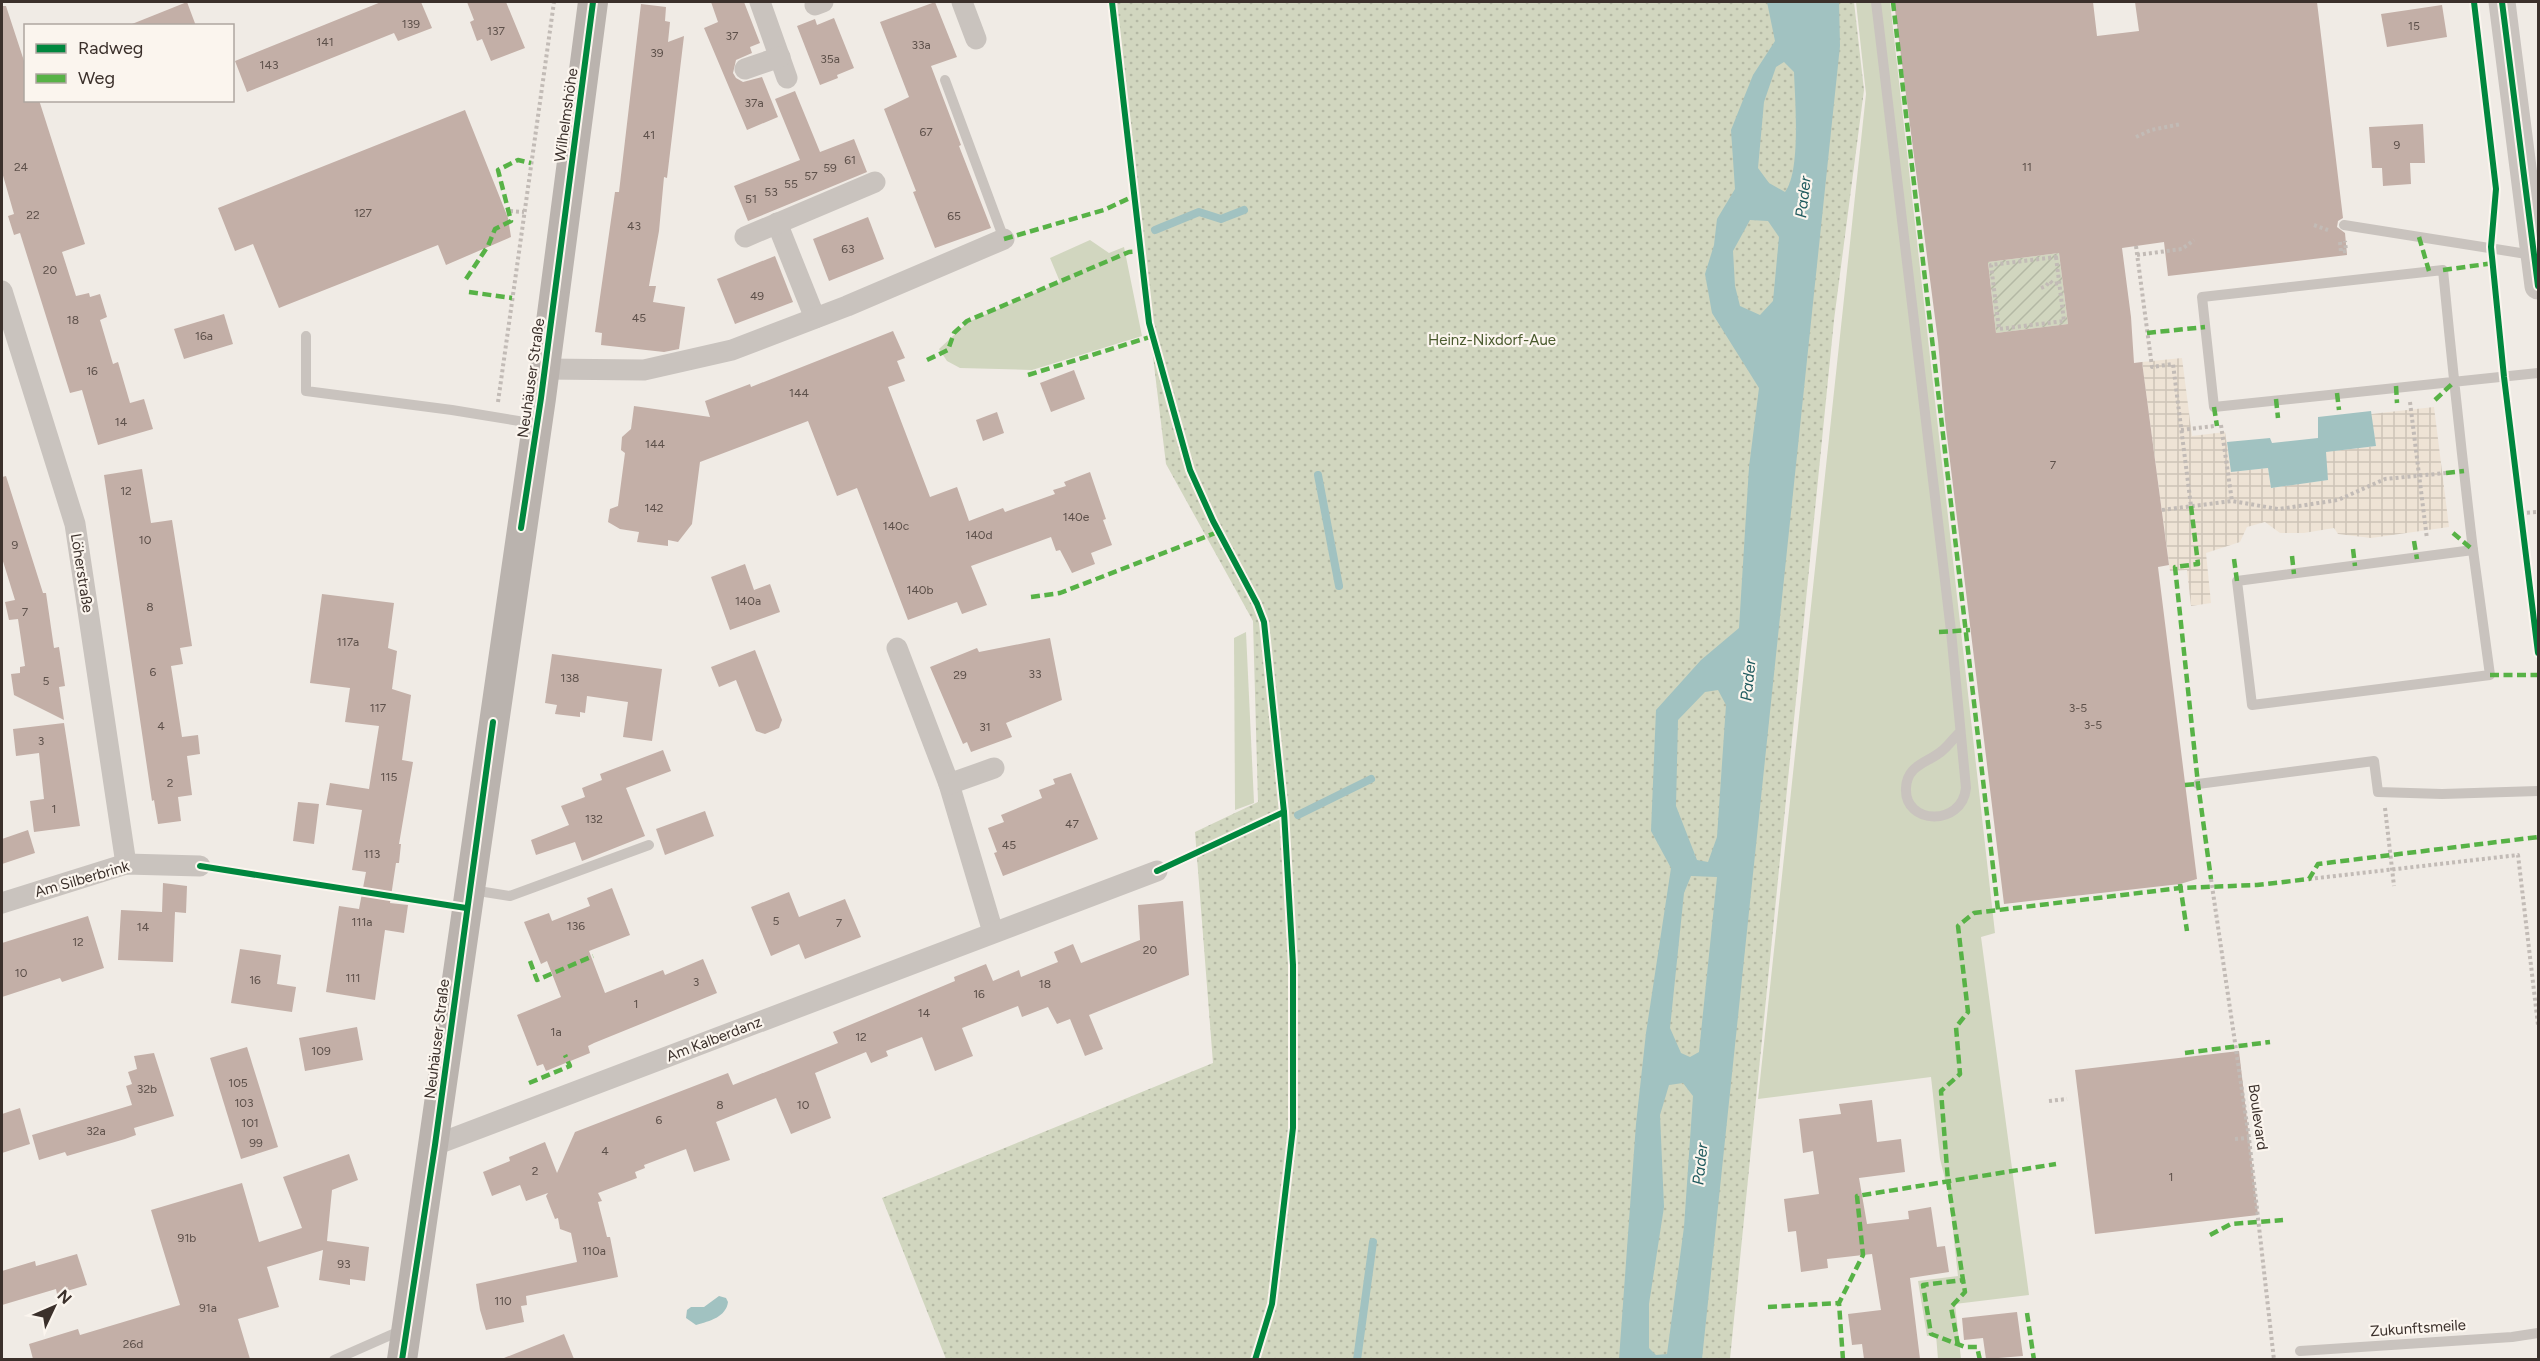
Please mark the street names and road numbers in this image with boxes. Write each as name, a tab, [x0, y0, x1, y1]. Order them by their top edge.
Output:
street label: Wilhelmshöhe	[551, 67, 581, 163]
street label: Neuhäuser Straße	[514, 317, 548, 439]
street label: Löherstraße	[67, 532, 97, 614]
street label: Am Silberbrink	[33, 857, 132, 901]
street label: Neuhäuser Straße	[421, 978, 453, 1100]
street label: Am Kalberdanz	[664, 1013, 764, 1065]
street label: Boulevard	[2244, 1083, 2272, 1151]
street label: Zukunftsmeile	[2369, 1316, 2467, 1340]

